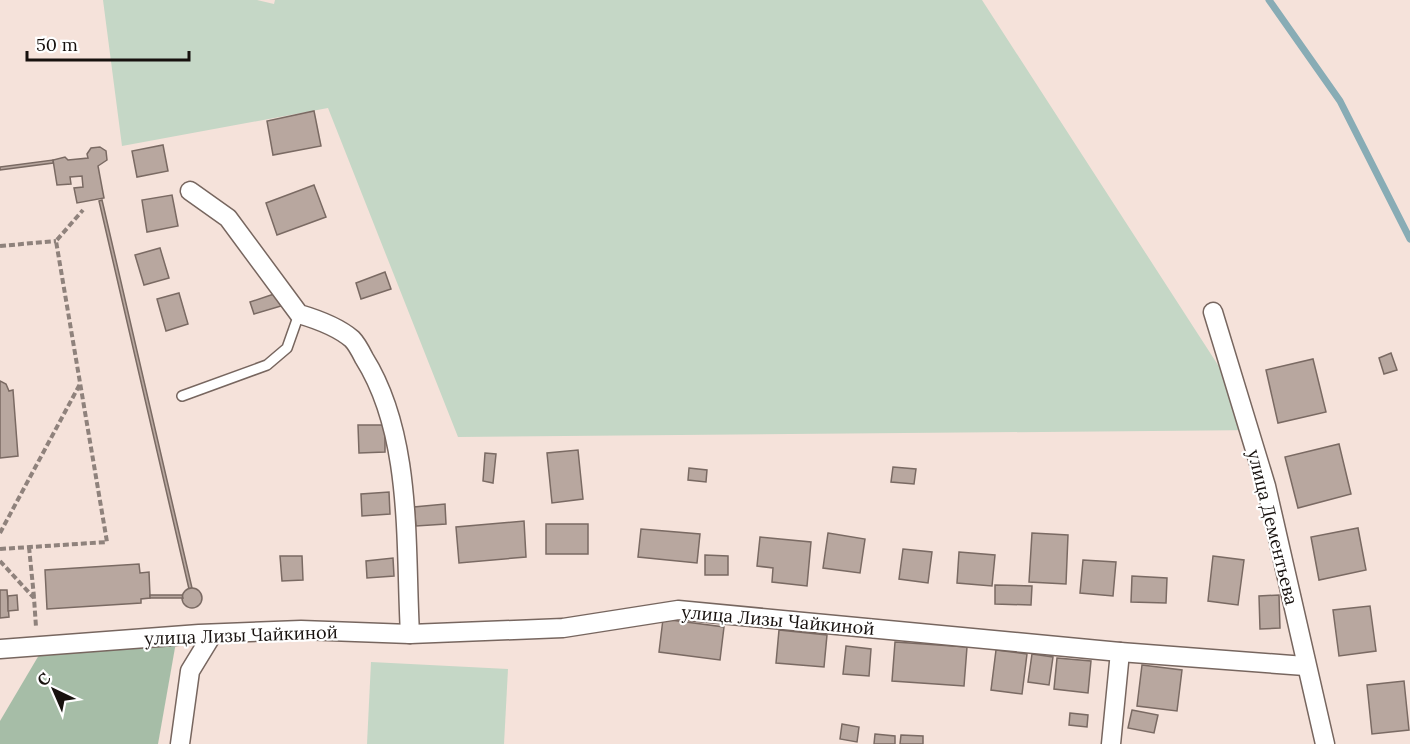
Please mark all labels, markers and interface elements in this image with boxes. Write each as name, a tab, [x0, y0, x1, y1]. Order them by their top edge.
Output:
scale bar	[27, 24, 189, 62]
text: 50 m	[36, 33, 78, 56]
street label: улица Дементьева	[1243, 447, 1303, 607]
street label: улица Лизы Чайкиной	[681, 600, 875, 640]
street label: улица Лизы Чайкиной	[144, 620, 338, 650]
north arrow	[24, 660, 84, 720]
text: С	[33, 668, 54, 690]

